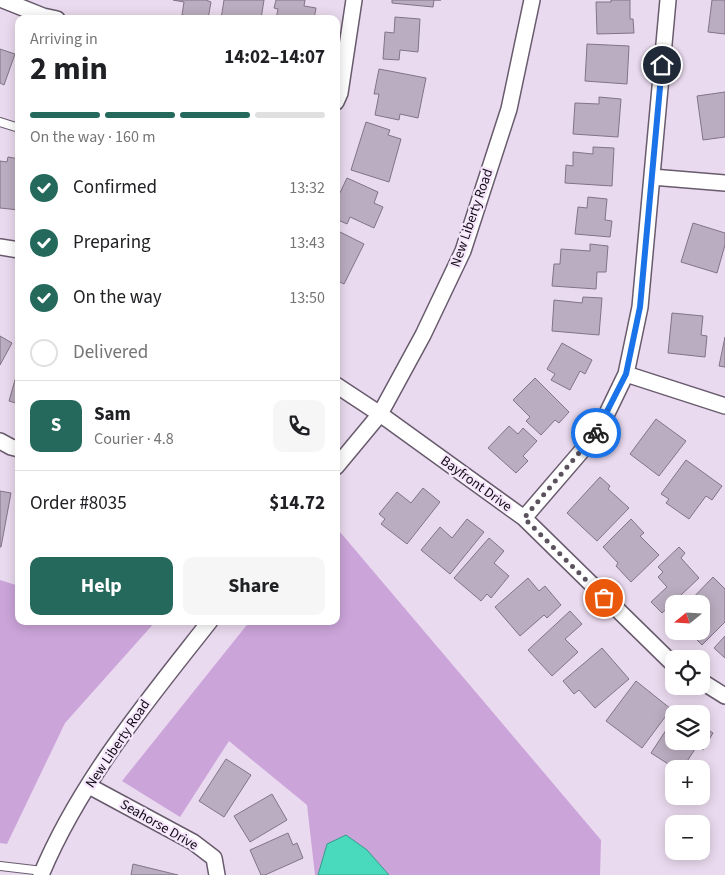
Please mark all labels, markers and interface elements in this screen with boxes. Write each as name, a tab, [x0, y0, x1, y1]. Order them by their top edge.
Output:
text: Arriving in	[30, 28, 98, 50]
text: 14:02–14:07	[224, 44, 325, 71]
pin	[641, 44, 683, 86]
text: 2 min	[30, 46, 108, 92]
icon: home	[648, 51, 676, 79]
text: On the way · 160 m	[30, 126, 155, 148]
street label: New Liberty Road	[446, 166, 498, 270]
icon: check	[30, 174, 58, 202]
text: Confirmed	[73, 174, 157, 201]
text: 13:32	[289, 177, 325, 199]
icon: check	[30, 229, 58, 257]
text: Preparing	[73, 229, 151, 256]
text: 13:43	[289, 232, 325, 254]
icon: check	[30, 284, 58, 312]
text: On the way	[73, 284, 162, 311]
text: 13:50	[289, 287, 325, 309]
text: Delivered	[73, 339, 148, 366]
button: phone	[273, 400, 325, 452]
text: Sam	[94, 401, 131, 428]
courier	[571, 408, 621, 458]
text: S	[51, 412, 61, 439]
icon: bike	[582, 419, 610, 447]
text: Courier · 4.8	[94, 428, 174, 450]
street label: Bayfront Drive	[436, 451, 516, 517]
text: Order #8035	[30, 490, 127, 517]
text: $14.72	[269, 490, 325, 517]
button: Help	[30, 557, 173, 615]
button: Share	[183, 557, 325, 615]
pin	[583, 577, 625, 619]
icon: bag	[590, 584, 618, 612]
north arrow	[665, 595, 710, 640]
map controls	[665, 595, 710, 860]
button: locate	[665, 650, 710, 695]
street label: New Liberty Road	[81, 696, 155, 792]
button: layers	[665, 705, 710, 750]
button: +	[665, 760, 710, 805]
street label: Seahorse Drive	[116, 795, 202, 855]
button: −	[665, 815, 710, 860]

